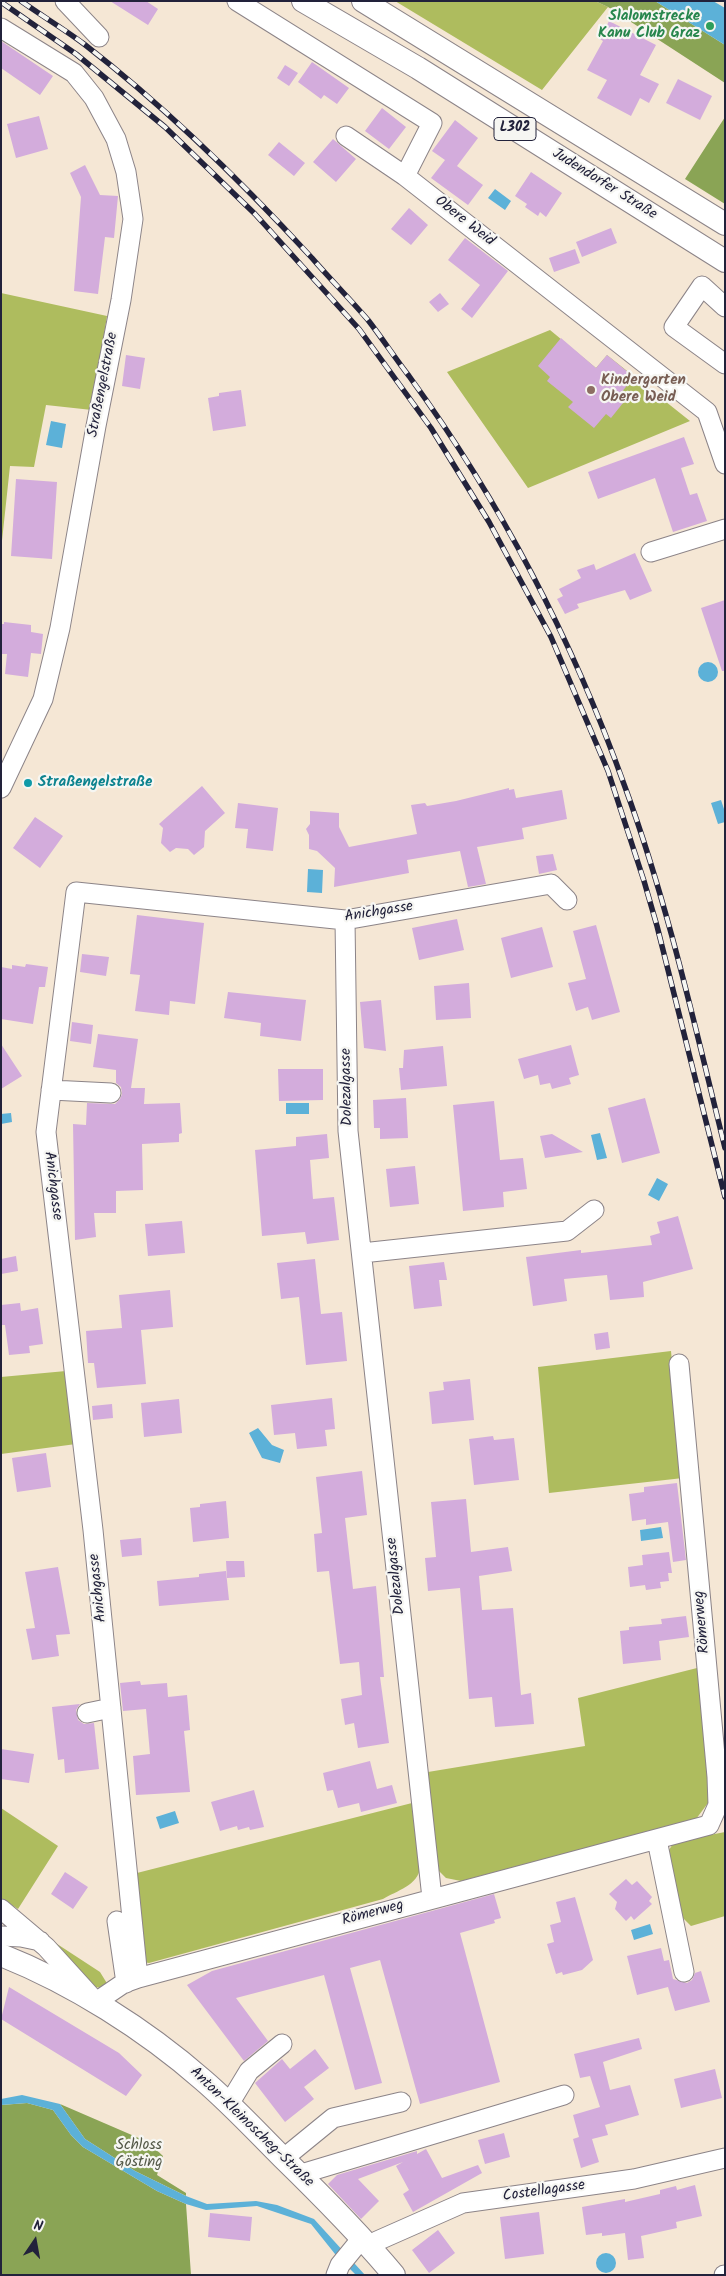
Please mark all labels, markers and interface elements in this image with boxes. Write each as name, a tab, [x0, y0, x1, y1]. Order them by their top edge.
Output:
place label: Slalomstrecke Kanu Club Graz	[598, 8, 700, 43]
marker: Slalomstrecke Kanu Club Graz	[704, 20, 716, 32]
road number: L302	[494, 118, 536, 140]
street label: Judendorfer Straße	[548, 145, 660, 225]
street label: Obere Weid	[430, 193, 498, 251]
street label: Straßengelstraße	[85, 331, 123, 439]
place label: Kindergarten Obere Weid	[601, 372, 686, 407]
marker: Kindergarten Obere Weid	[585, 384, 597, 396]
place label: Straßengelstraße	[38, 774, 152, 792]
marker: Straßengelstraße	[22, 777, 34, 789]
street label: Anichgasse	[343, 899, 415, 927]
street label: Dolezalgasse	[338, 1048, 358, 1126]
street label: Anichgasse	[39, 1151, 65, 1221]
street label: Dolezalgasse	[384, 1536, 410, 1616]
street label: Anichgasse	[86, 1553, 112, 1623]
street label: Römerweg	[691, 1590, 715, 1654]
street label: Römerweg	[340, 1897, 406, 1931]
street label: Anton-Kleinoscheg-Straße	[185, 2064, 317, 2192]
park label: Schloss Gösting	[116, 2137, 162, 2172]
street label: Costellagasse	[502, 2177, 586, 2207]
text: N	[32, 2215, 45, 2238]
north arrow	[10, 2216, 60, 2266]

